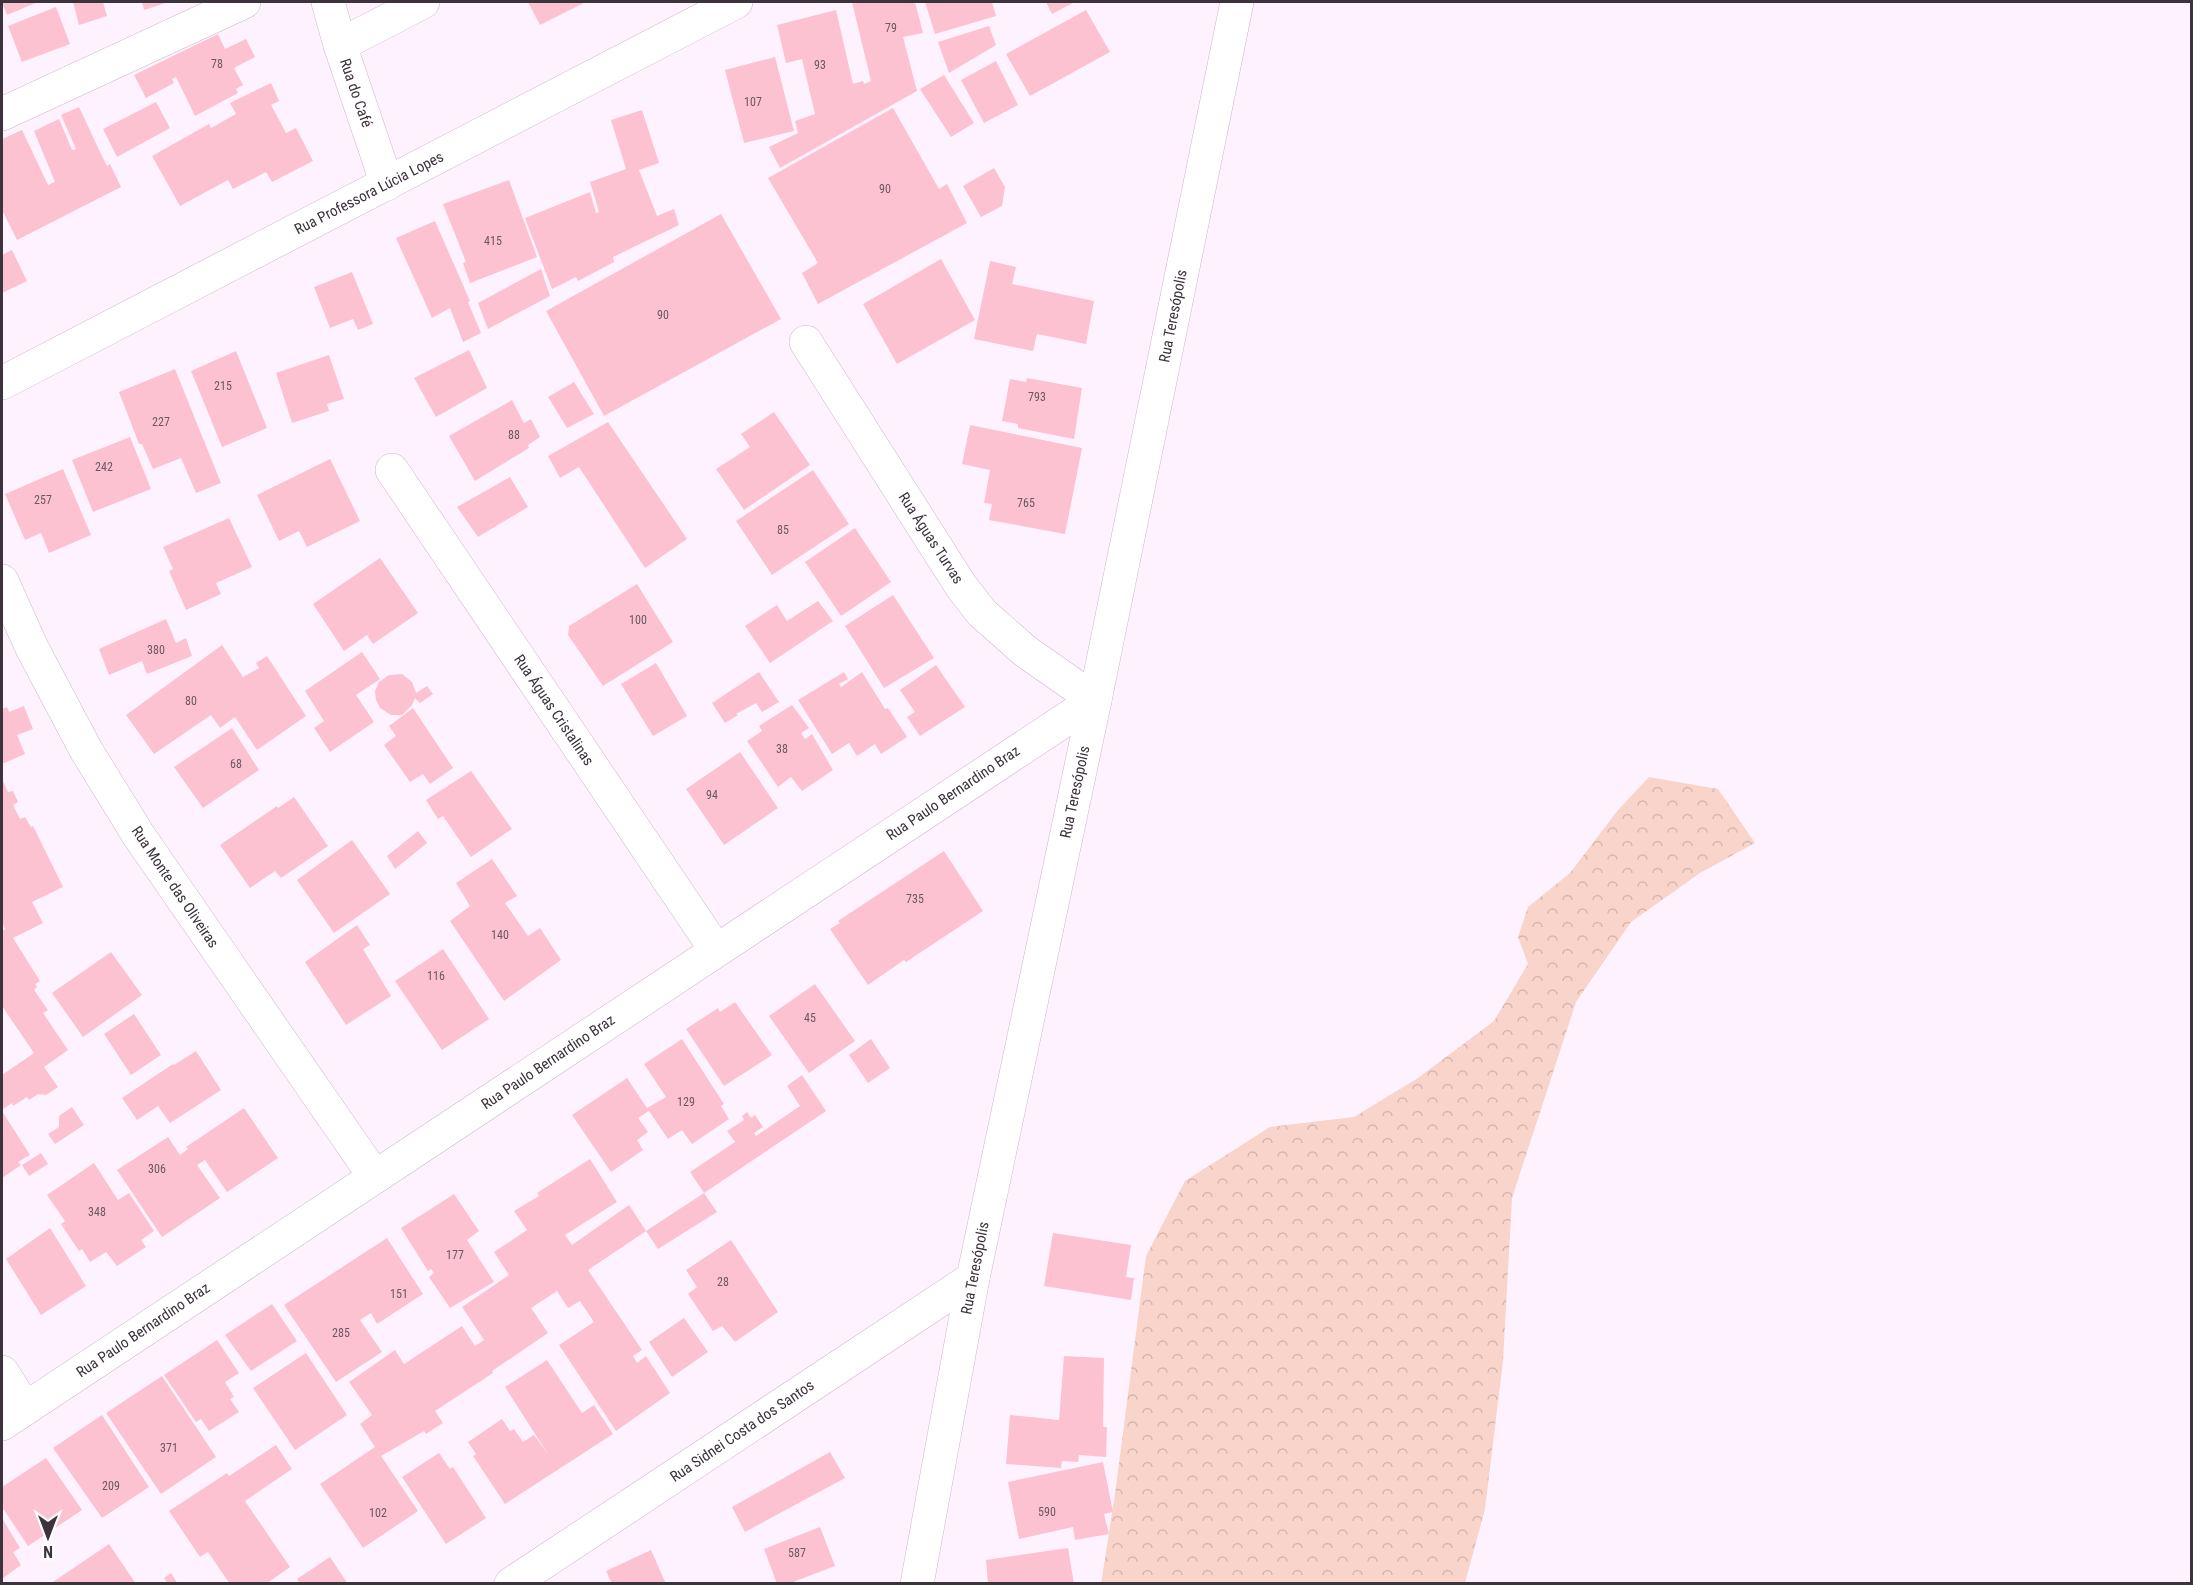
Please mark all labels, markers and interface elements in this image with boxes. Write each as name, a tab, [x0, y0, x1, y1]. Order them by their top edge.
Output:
house number: 79	[885, 21, 897, 35]
street label: Rua do Café	[336, 56, 376, 130]
house number: 78	[211, 57, 223, 71]
house number: 93	[814, 58, 826, 72]
house number: 107	[744, 95, 762, 109]
street label: Rua Professora Lúcia Lopes	[291, 147, 447, 238]
house number: 90	[879, 182, 891, 196]
house number: 415	[484, 234, 502, 248]
street label: Rua Teresópolis	[1155, 268, 1191, 364]
house number: 90	[657, 308, 669, 322]
house number: 215	[214, 379, 232, 393]
house number: 793	[1028, 390, 1046, 404]
house number: 227	[152, 415, 170, 429]
house number: 88	[508, 428, 520, 442]
house number: 242	[95, 460, 113, 474]
street label: Rua Águas Turvas	[895, 489, 967, 587]
house number: 257	[34, 493, 52, 507]
house number: 765	[1017, 496, 1035, 510]
house number: 85	[777, 523, 789, 537]
house number: 100	[629, 613, 647, 627]
house number: 380	[147, 643, 165, 657]
street label: Rua Águas Cristalinas	[510, 651, 598, 769]
house number: 80	[185, 694, 197, 708]
house number: 38	[776, 742, 788, 756]
street label: Rua Paulo Bernardino Braz	[883, 742, 1023, 844]
street label: Rua Teresópolis	[1056, 744, 1094, 840]
house number: 68	[230, 757, 242, 771]
house number: 94	[706, 788, 718, 802]
street label: Rua Monte das Oliveiras	[128, 823, 222, 951]
house number: 735	[906, 892, 924, 906]
house number: 140	[491, 928, 509, 942]
house number: 116	[427, 969, 445, 983]
street label: Rua Paulo Bernardino Braz	[478, 1011, 618, 1113]
house number: 45	[804, 1011, 816, 1025]
house number: 129	[677, 1095, 695, 1109]
house number: 306	[148, 1162, 166, 1176]
house number: 348	[88, 1205, 106, 1219]
street label: Rua Teresópolis	[957, 1220, 993, 1316]
house number: 177	[446, 1248, 464, 1262]
house number: 28	[717, 1275, 729, 1289]
street label: Rua Paulo Bernardino Braz	[73, 1279, 213, 1381]
house number: 151	[390, 1287, 408, 1301]
house number: 285	[332, 1326, 350, 1340]
street label: Rua Sidnei Costa dos Santos	[667, 1376, 818, 1486]
house number: 371	[160, 1441, 178, 1455]
house number: 209	[102, 1479, 120, 1493]
house number: 590	[1038, 1505, 1056, 1519]
house number: 102	[369, 1506, 387, 1520]
north arrow	[18, 1507, 78, 1567]
text: N	[43, 1542, 53, 1561]
house number: 587	[788, 1546, 806, 1560]

